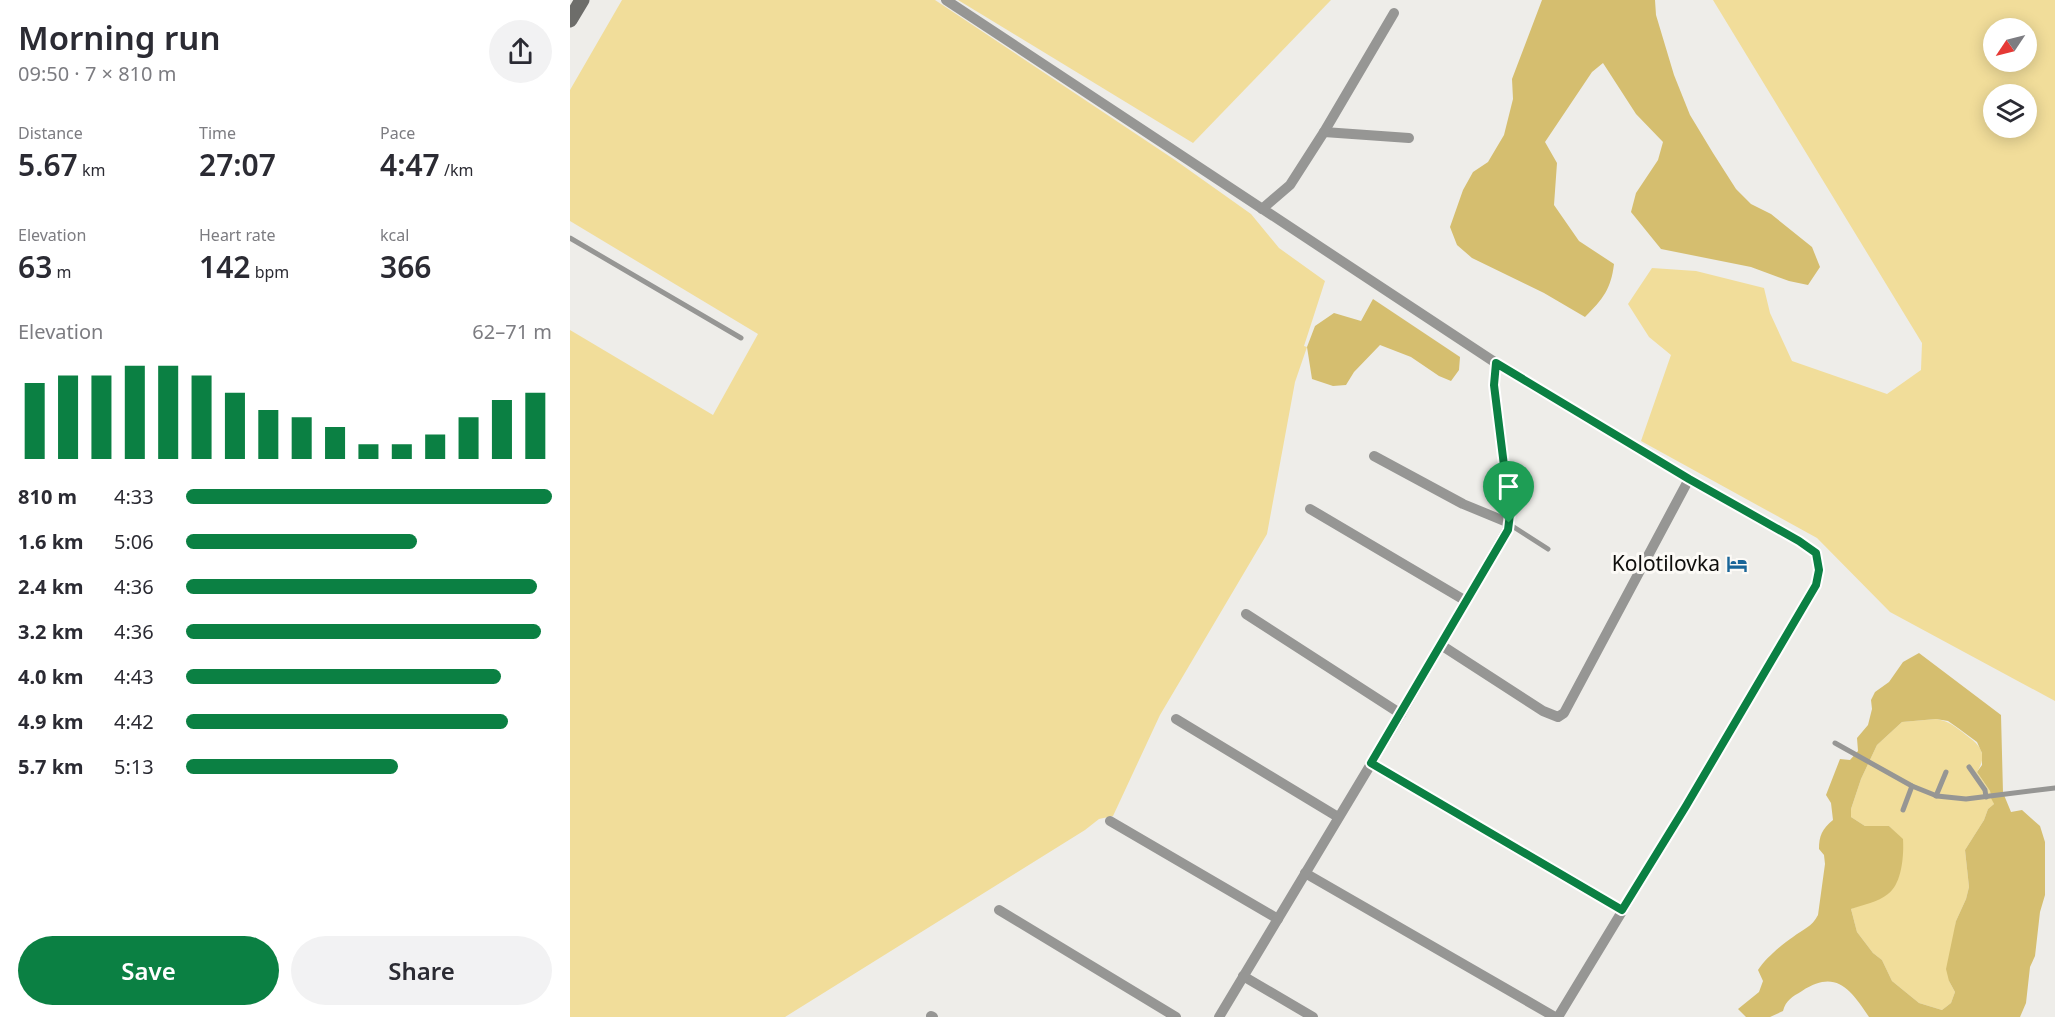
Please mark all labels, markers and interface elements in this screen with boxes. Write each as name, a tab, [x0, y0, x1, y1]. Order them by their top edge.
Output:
text: Morning run	[18, 15, 220, 60]
north arrow	[1983, 18, 2037, 72]
map controls	[1983, 18, 2037, 138]
button: share	[489, 20, 552, 83]
text: 09:50 · 7 × 810 m	[18, 60, 176, 87]
button: layers	[1983, 84, 2037, 138]
text: Distance	[18, 122, 83, 144]
text: Time	[199, 122, 236, 144]
text: Pace	[380, 122, 415, 144]
text: 5.67	[18, 144, 78, 185]
text: 27:07	[199, 144, 276, 185]
text: 4:47	[380, 144, 440, 185]
text: km	[78, 159, 105, 181]
text: /km	[440, 159, 473, 181]
text: Elevation	[18, 224, 86, 246]
text: Heart rate	[199, 224, 275, 246]
text: kcal	[380, 224, 409, 246]
text: 63	[18, 246, 52, 287]
text: 142	[199, 246, 250, 287]
text: 366	[380, 246, 431, 287]
text: m	[52, 261, 71, 283]
text: bpm	[250, 261, 289, 283]
text: Elevation	[18, 318, 103, 345]
text: 62–71 m	[472, 318, 552, 345]
pin	[1483, 461, 1534, 523]
icon: arrive	[1492, 470, 1525, 503]
text: 810 m	[18, 483, 77, 510]
text: 4:33	[114, 483, 154, 510]
text: 1.6 km	[18, 528, 84, 555]
text: 5:06	[114, 528, 154, 555]
place label: Kolotilovka	[1612, 549, 1720, 577]
hotel icon: Kolotilovka	[1725, 552, 1749, 576]
text: 2.4 km	[18, 573, 84, 600]
text: 4:36	[114, 573, 154, 600]
text: 3.2 km	[18, 618, 84, 645]
text: 4:36	[114, 618, 154, 645]
text: 4.0 km	[18, 663, 84, 690]
text: 4:43	[114, 663, 154, 690]
text: 4.9 km	[18, 708, 84, 735]
text: 4:42	[114, 708, 154, 735]
text: 5.7 km	[18, 753, 84, 780]
text: 5:13	[114, 753, 154, 780]
button: Save	[18, 936, 279, 1005]
button: Share	[291, 936, 552, 1005]

